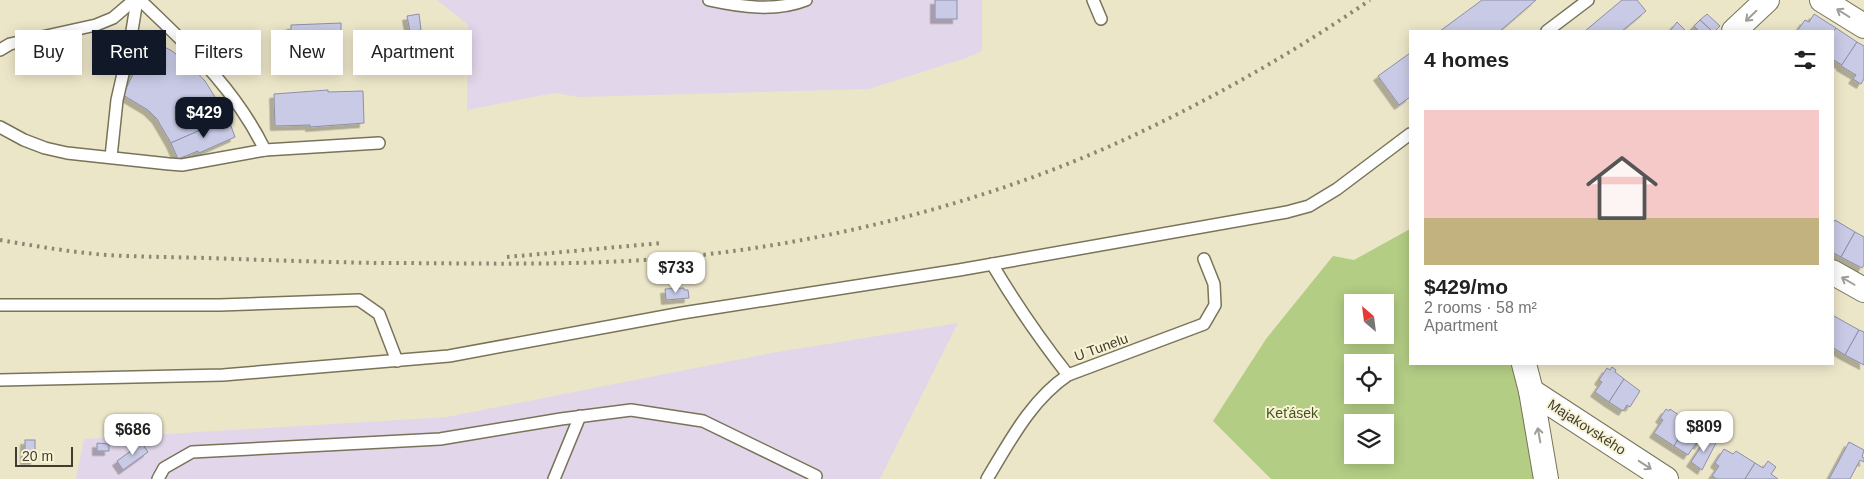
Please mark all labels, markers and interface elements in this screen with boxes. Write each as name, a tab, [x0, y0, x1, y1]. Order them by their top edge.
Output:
one-way arrow	[1837, 8, 1851, 18]
one-way arrow	[1744, 10, 1757, 22]
chip: Buy	[15, 30, 82, 75]
chip: Rent	[92, 30, 166, 75]
chip: Filters	[176, 30, 261, 75]
chip: New	[271, 30, 343, 75]
chip: Apartment	[353, 30, 472, 75]
icon: filters	[1791, 46, 1819, 74]
text: 4 homes	[1424, 48, 1509, 71]
pin: $429	[174, 96, 234, 139]
text: $429	[186, 104, 222, 121]
icon: home	[1577, 143, 1667, 233]
pin: $733	[646, 252, 706, 294]
text: $733	[658, 259, 694, 276]
text: $429/mo	[1424, 275, 1508, 298]
one-way arrow	[1841, 276, 1856, 286]
north arrow	[1344, 294, 1394, 344]
map controls	[1344, 294, 1394, 464]
text: 2 rooms · 58 m²	[1424, 299, 1537, 316]
text: Apartment	[1424, 317, 1498, 334]
street label: U Tunelu	[1072, 330, 1130, 364]
button: locate	[1344, 354, 1394, 404]
street label: Majakovského	[1545, 396, 1629, 458]
park label: Keťásek	[1266, 405, 1319, 421]
pin: $809	[1674, 410, 1734, 453]
pin: $686	[103, 414, 163, 456]
button: layers	[1344, 414, 1394, 464]
text: $809	[1686, 418, 1722, 435]
text: $686	[115, 421, 151, 438]
one-way arrow	[1533, 427, 1543, 443]
scale bar	[15, 444, 72, 467]
text: 20 m	[22, 448, 53, 464]
one-way arrow	[1638, 460, 1652, 470]

